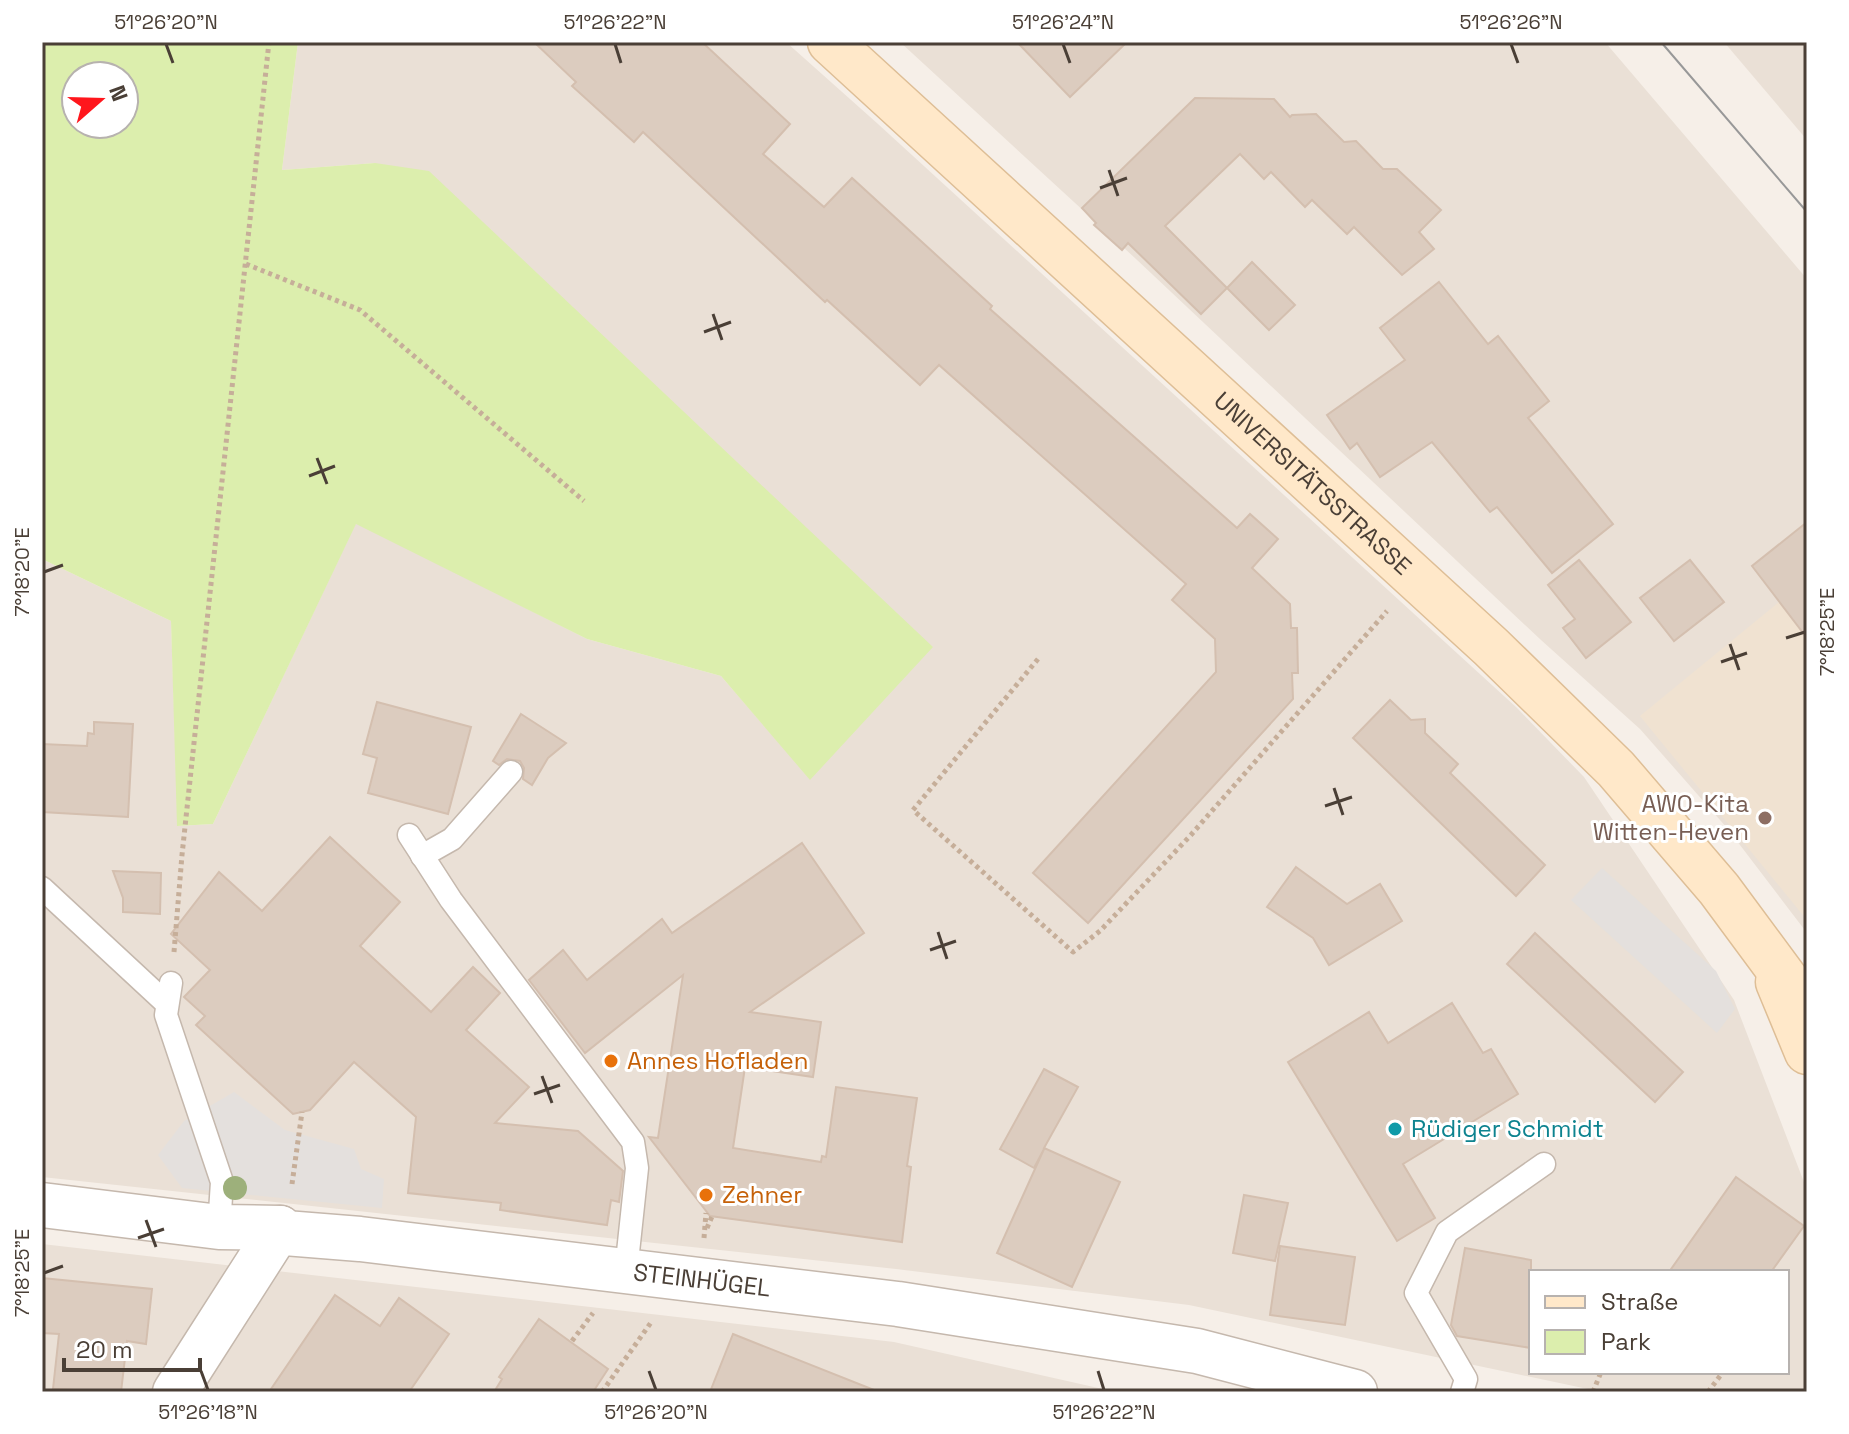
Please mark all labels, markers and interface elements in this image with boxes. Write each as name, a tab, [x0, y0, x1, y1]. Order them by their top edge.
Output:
text: 51°26'20"N	[114, 9, 218, 35]
text: 51°26'22"N	[564, 9, 666, 35]
text: 51°26'24"N	[1012, 9, 1114, 35]
text: 51°26'26"N	[1459, 9, 1563, 35]
north arrow	[60, 60, 140, 140]
text: N	[103, 81, 134, 105]
street label: UNIVERSITÄTSSTRASSE	[1207, 385, 1418, 581]
text: 7°18'20"E	[9, 527, 35, 617]
text: 7°18'25"E	[1814, 588, 1840, 676]
place label: AWO-Kita Witten-Heven	[1593, 788, 1749, 847]
marker: AWO-Kita Witten-Heven	[1756, 809, 1774, 827]
place label: Annes Hofladen	[627, 1045, 808, 1076]
marker: Annes Hofladen	[602, 1052, 620, 1070]
place label: Rüdiger Schmidt	[1411, 1113, 1604, 1144]
marker: Rüdiger Schmidt	[1386, 1120, 1404, 1138]
place label: Zehner	[722, 1179, 802, 1210]
marker: Zehner	[697, 1186, 715, 1204]
text: 7°18'25"E	[9, 1229, 35, 1317]
street label: STEINHÜGEL	[632, 1256, 772, 1303]
legend	[1529, 1270, 1789, 1374]
text: Straße	[1601, 1286, 1678, 1317]
scale bar	[64, 1322, 200, 1372]
text: Park	[1601, 1326, 1651, 1357]
text: 20 m	[76, 1334, 133, 1365]
text: 51°26'18"N	[158, 1399, 258, 1425]
text: 51°26'20"N	[604, 1399, 708, 1425]
text: 51°26'22"N	[1053, 1399, 1155, 1425]

